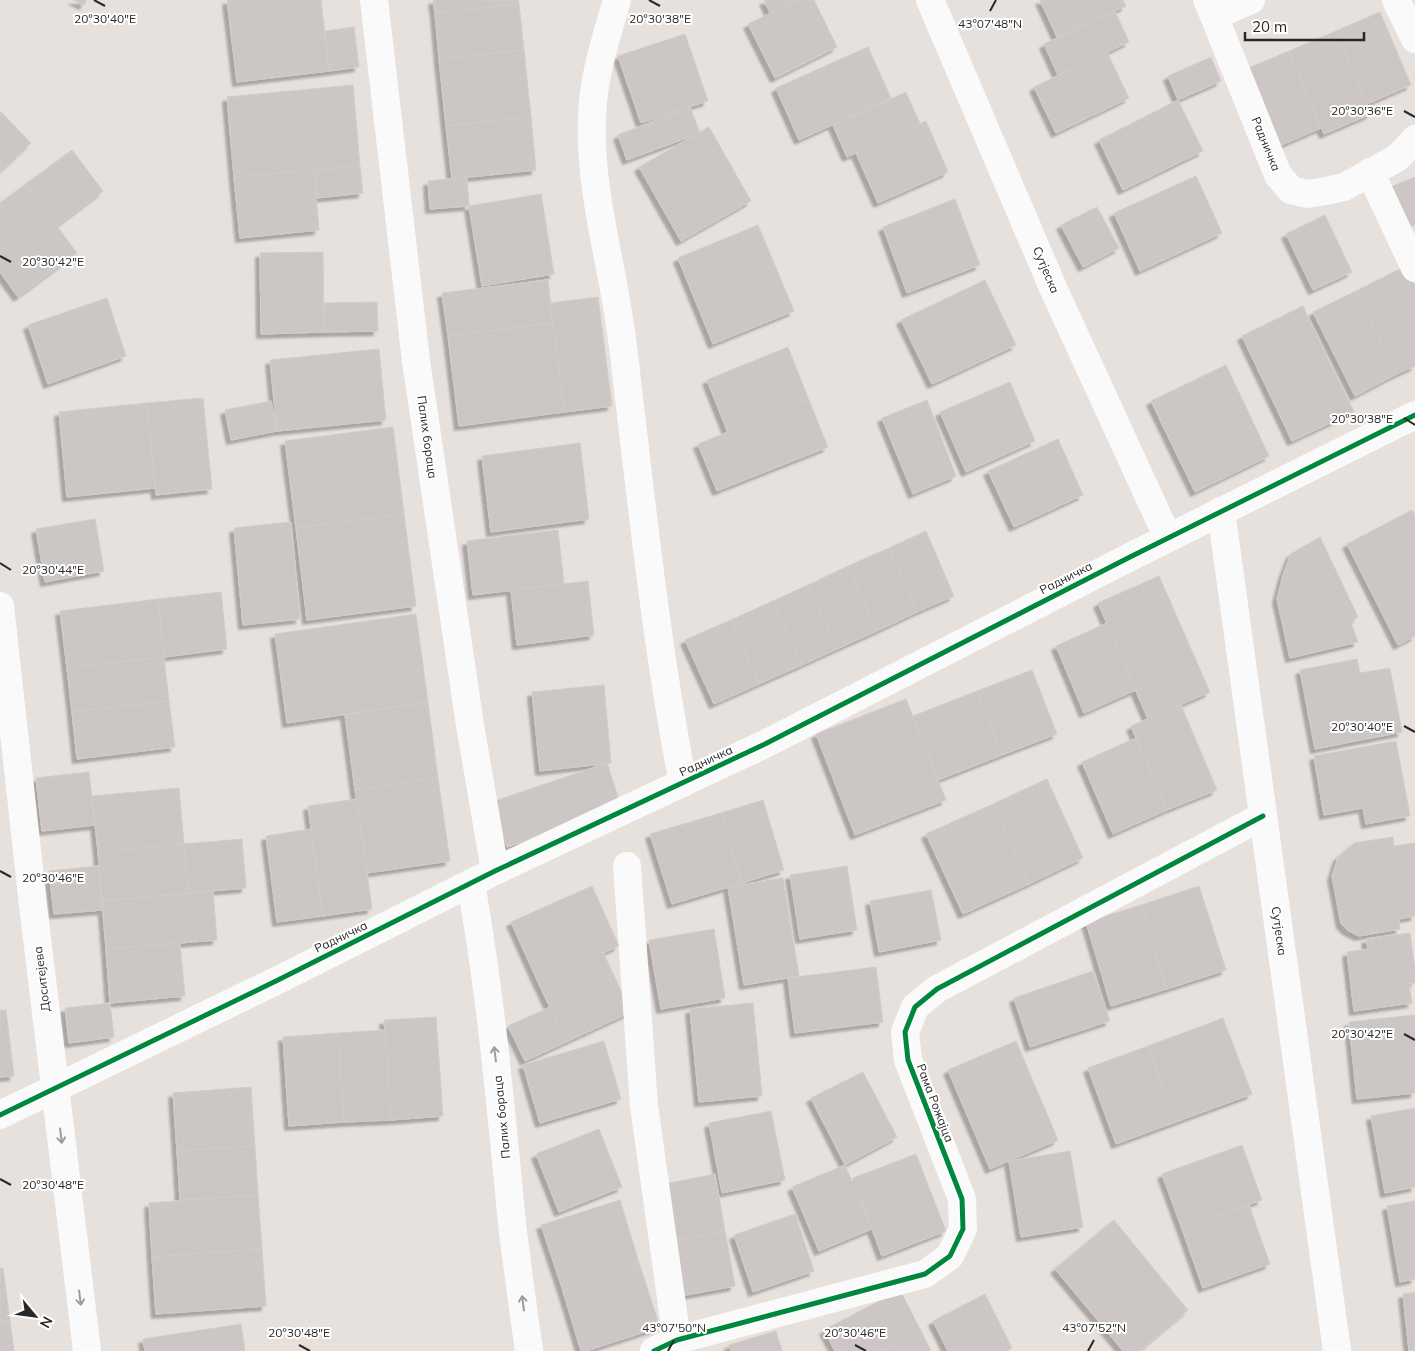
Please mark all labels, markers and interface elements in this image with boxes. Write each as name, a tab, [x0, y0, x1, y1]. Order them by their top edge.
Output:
scale bar	[1245, 10, 1364, 42]
text: 20°30'40"E	[74, 11, 136, 26]
text: 20°30'38"E	[629, 11, 691, 26]
text: 43°07'48"N	[958, 16, 1022, 31]
text: 20 m	[1252, 17, 1287, 36]
text: 20°30'36"E	[1331, 103, 1393, 118]
street label: Радничка	[1249, 115, 1284, 173]
street label: Сутјеска	[1030, 244, 1063, 296]
text: 20°30'42"E	[22, 254, 84, 269]
street label: Палих бораца	[414, 394, 441, 479]
text: 20°30'38"E	[1331, 411, 1393, 426]
street label: Радничка	[1037, 558, 1095, 597]
text: 20°30'44"E	[22, 562, 84, 577]
text: 20°30'40"E	[1331, 719, 1393, 734]
street label: Радничка	[677, 742, 735, 779]
text: 20°30'46"E	[22, 870, 84, 885]
street label: Сутјеска	[1269, 905, 1290, 956]
street label: Радничка	[312, 917, 370, 956]
street label: Доситејева	[30, 946, 53, 1012]
text: 20°30'42"E	[1331, 1026, 1393, 1041]
one-way arrow	[490, 1047, 500, 1063]
street label: Рама Рожајца	[914, 1061, 957, 1144]
street label: Палих бораца	[490, 1075, 513, 1159]
one-way arrow	[56, 1128, 66, 1144]
text: 20°30'48"E	[22, 1177, 84, 1192]
one-way arrow	[76, 1289, 86, 1305]
north arrow	[10, 1291, 60, 1341]
one-way arrow	[517, 1295, 527, 1311]
text: N	[36, 1313, 57, 1331]
text: 43°07'50"N	[642, 1320, 706, 1335]
text: 43°07'52"N	[1062, 1320, 1126, 1335]
text: 20°30'48"E	[268, 1325, 330, 1340]
text: 20°30'46"E	[824, 1325, 886, 1340]

